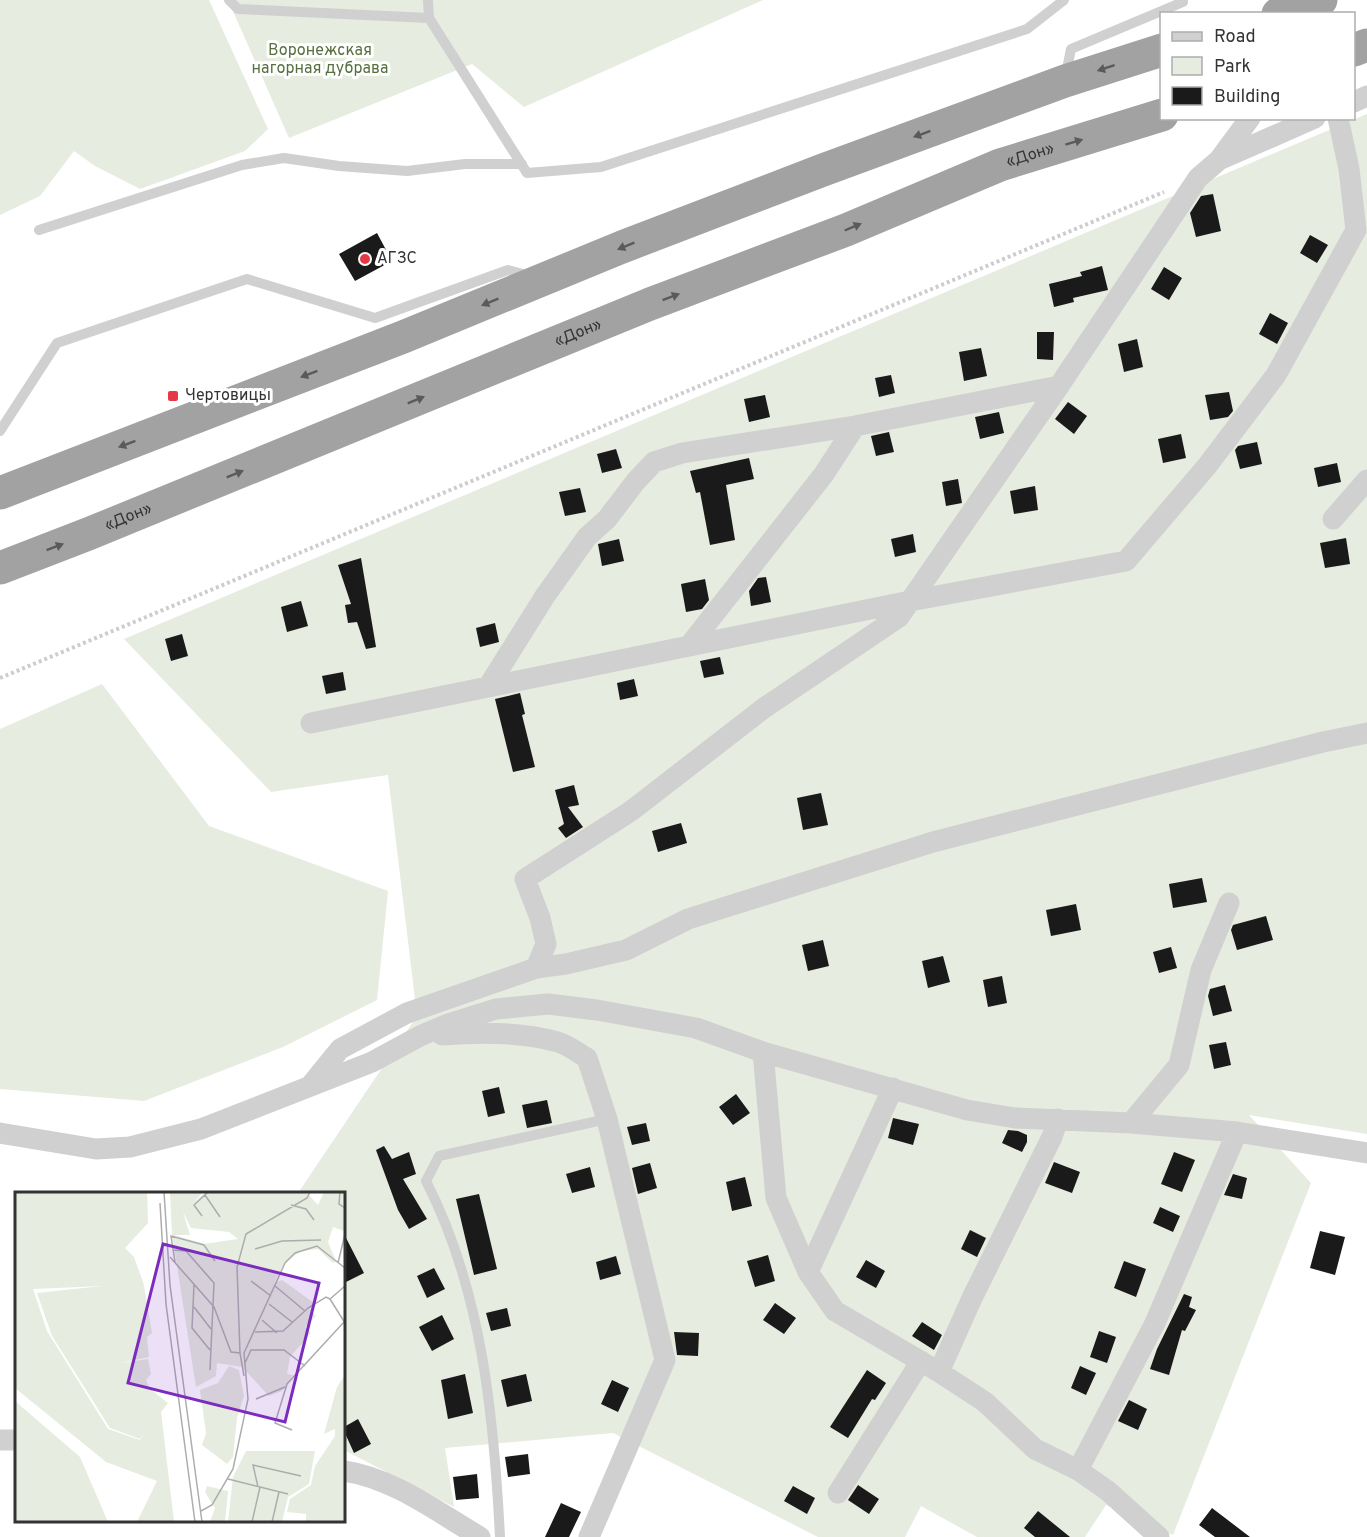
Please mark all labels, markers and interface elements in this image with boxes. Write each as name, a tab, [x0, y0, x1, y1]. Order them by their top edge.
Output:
legend	[1160, 12, 1355, 120]
text: Road	[1214, 26, 1256, 49]
park label: Воронежская нагорная дубрава	[251, 41, 389, 79]
text: Park	[1214, 56, 1251, 79]
one-way arrow	[1097, 64, 1115, 73]
text: Building	[1214, 86, 1280, 109]
one-way arrow	[913, 129, 931, 139]
one-way arrow	[1065, 137, 1083, 146]
street label: «Дон»	[1004, 139, 1057, 172]
one-way arrow	[844, 222, 862, 232]
one-way arrow	[616, 241, 634, 251]
place label: АГЗС	[377, 249, 417, 269]
marker: АГЗС	[358, 252, 372, 266]
one-way arrow	[662, 291, 680, 301]
one-way arrow	[481, 298, 499, 307]
street label: «Дон»	[552, 315, 605, 352]
one-way arrow	[299, 369, 317, 379]
place label: Чертовицы	[185, 386, 271, 406]
marker: Чертовицы	[166, 389, 180, 403]
one-way arrow	[407, 395, 425, 404]
one-way arrow	[118, 440, 136, 449]
one-way arrow	[227, 469, 245, 479]
street label: «Дон»	[102, 499, 155, 536]
one-way arrow	[46, 542, 64, 552]
inset map	[15, 1192, 345, 1522]

